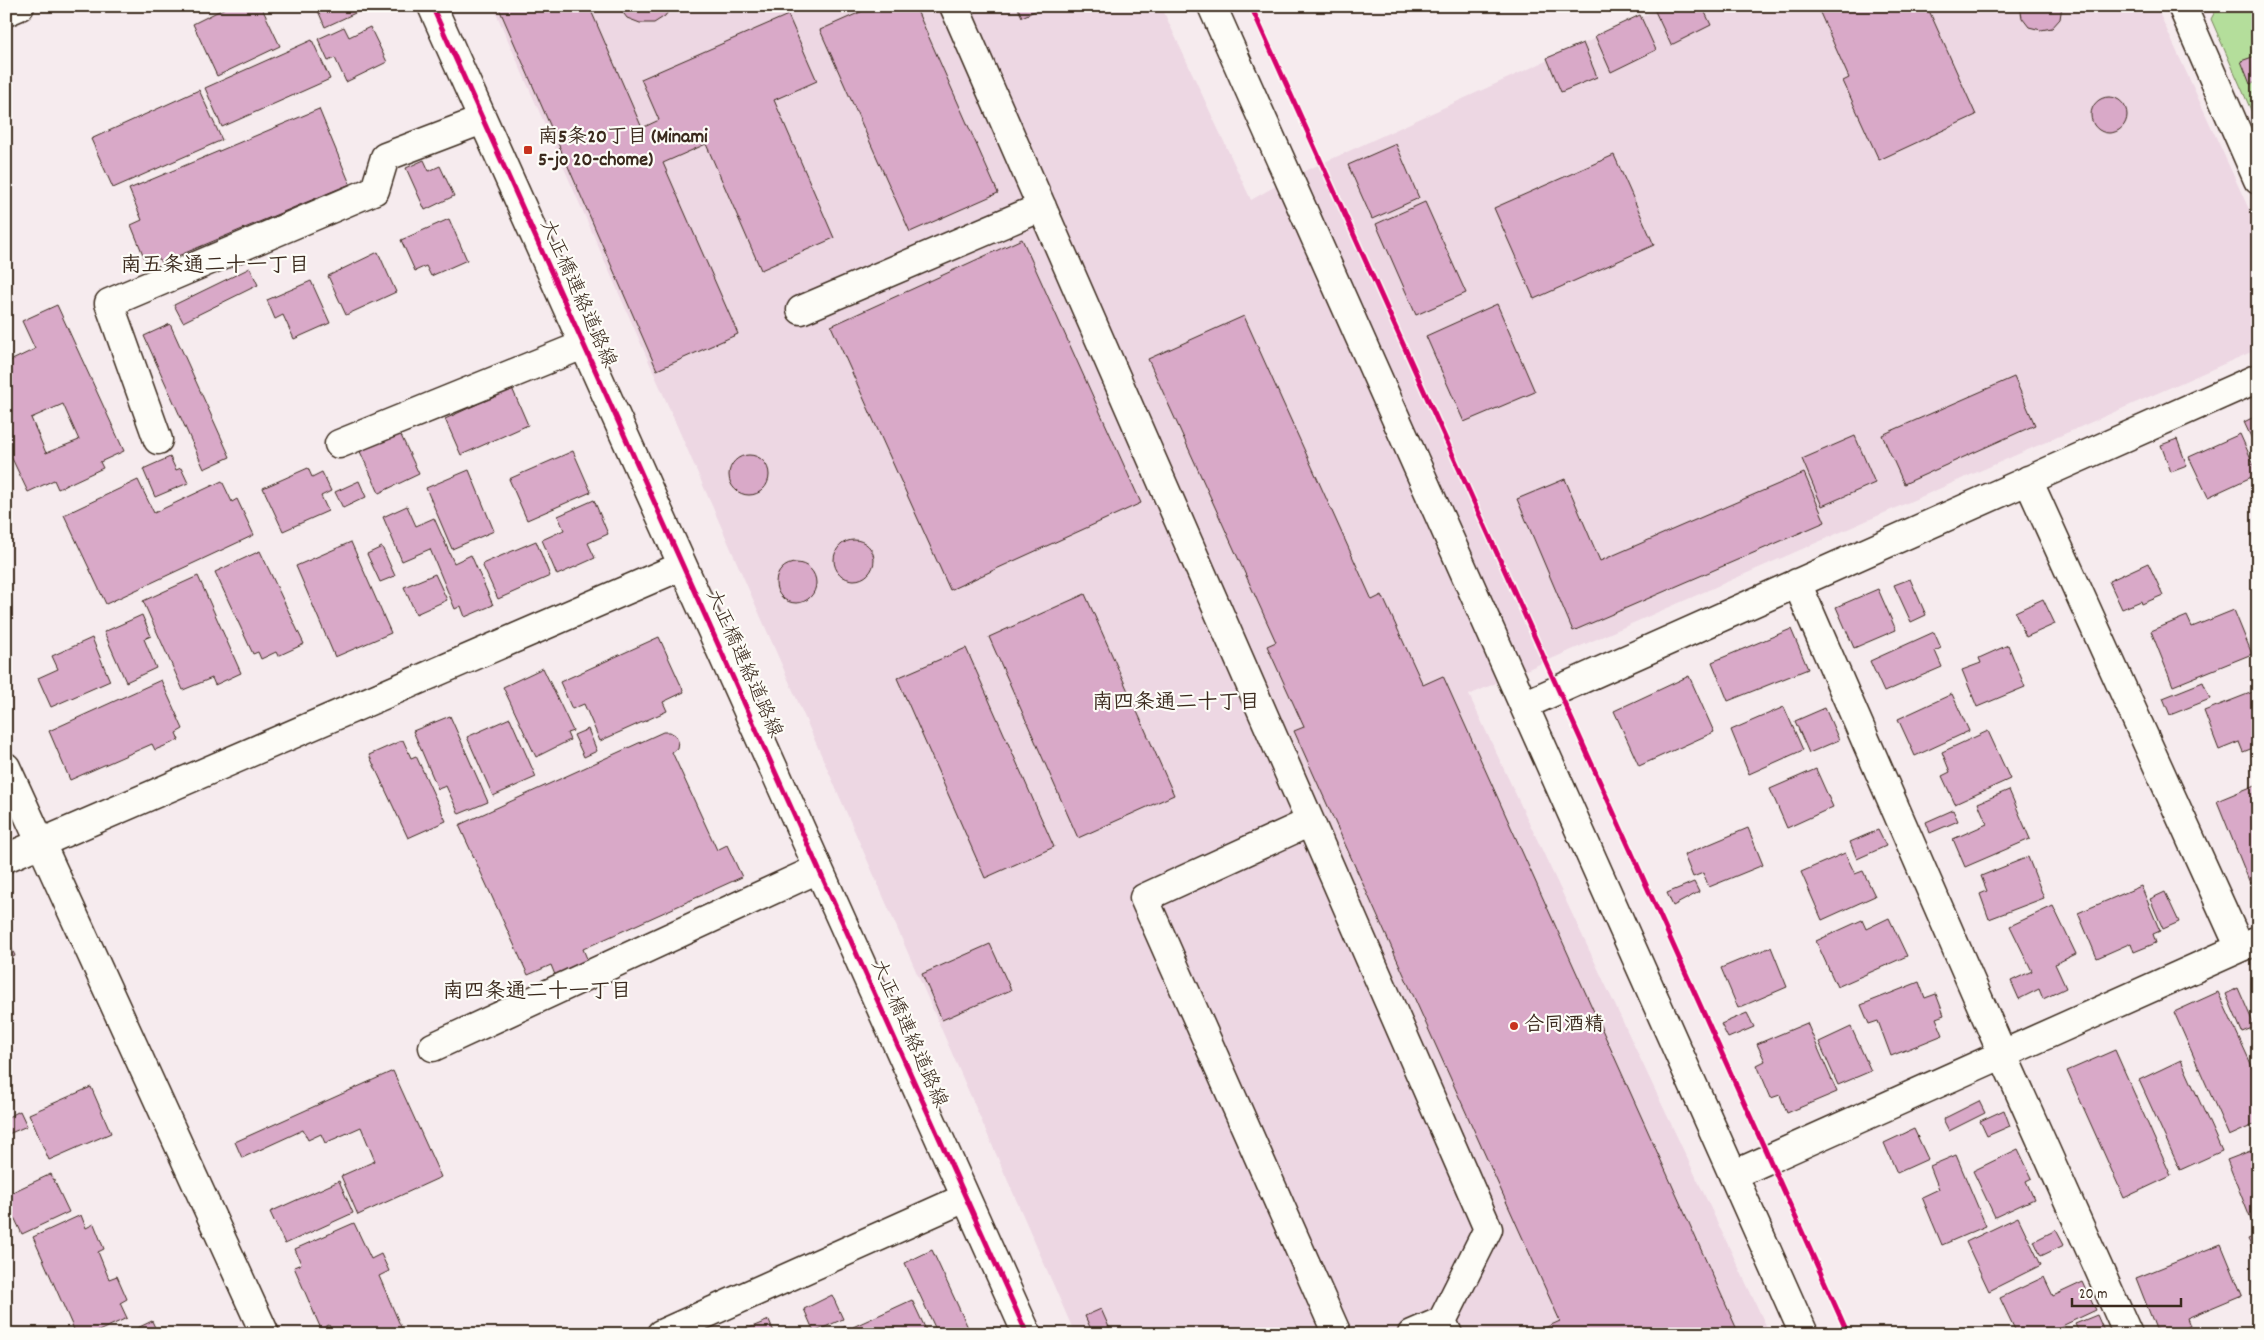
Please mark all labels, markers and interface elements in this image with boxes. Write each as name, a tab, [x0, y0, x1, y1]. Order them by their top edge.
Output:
place label: 南5条20丁目 (Minami 5-jo 20-chome)	[538, 124, 708, 175]
marker: 南5条20丁目 (Minami 5-jo 20-chome)	[522, 144, 534, 156]
street label: 大正橋連絡道路線	[532, 215, 622, 373]
district label: 南五条通二十一丁目	[121, 252, 310, 282]
street label: 大正橋連絡道路線	[698, 585, 788, 743]
district label: 南四条通二十丁目	[1092, 689, 1260, 719]
street label: 大正橋連絡道路線	[863, 955, 953, 1113]
district label: 南四条通二十一丁目	[443, 978, 632, 1008]
place label: 合同酒精	[1524, 1012, 1604, 1040]
marker: 合同酒精	[1508, 1020, 1520, 1032]
scale bar	[2072, 1275, 2180, 1307]
text: 20 m	[2079, 1284, 2107, 1306]

